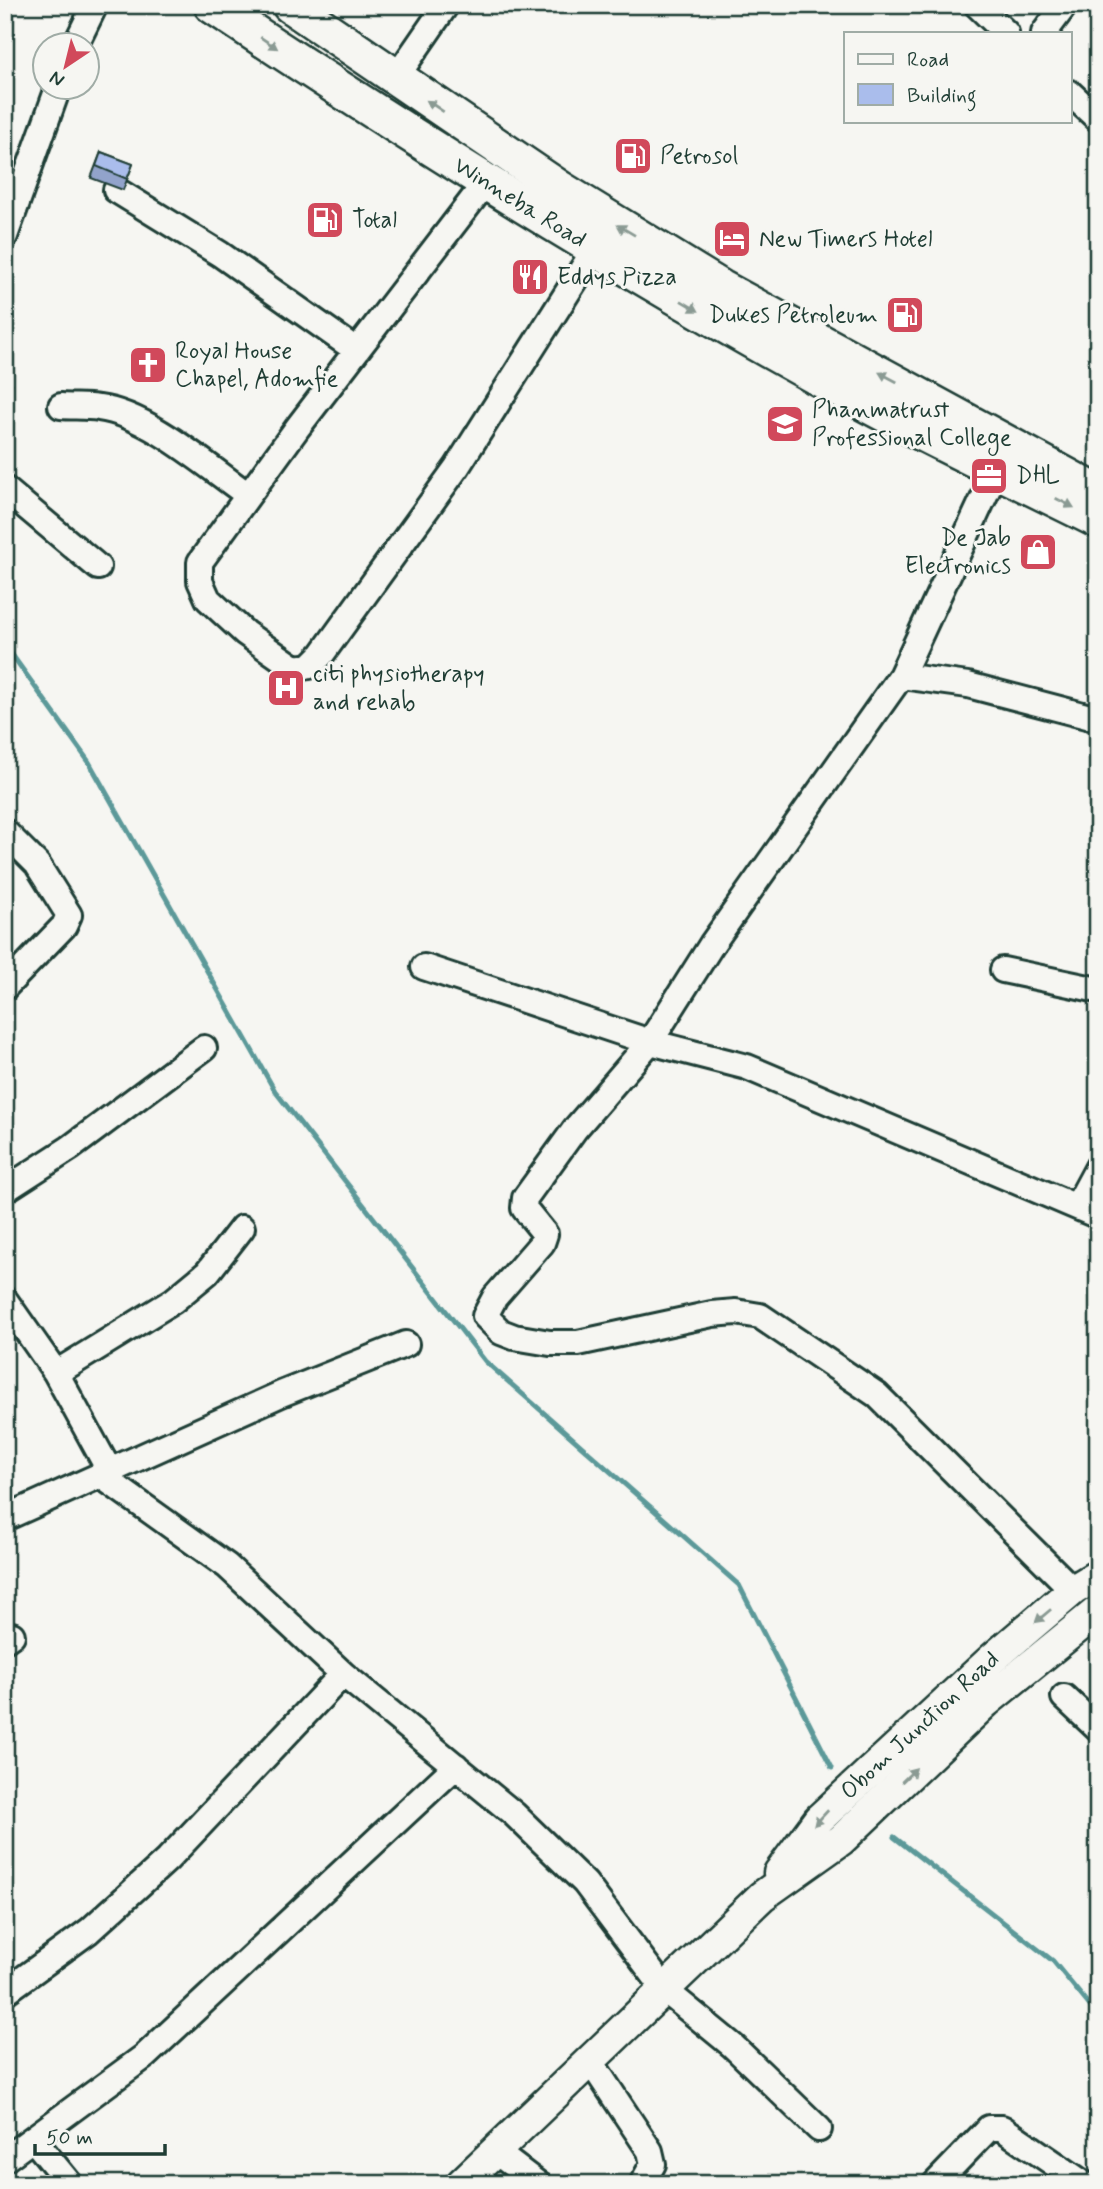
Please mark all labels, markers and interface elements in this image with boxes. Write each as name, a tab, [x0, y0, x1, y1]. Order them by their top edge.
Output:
north arrow	[32, 32, 102, 102]
legend	[844, 32, 1072, 122]
one-way arrow	[260, 36, 278, 50]
text: Road	[907, 46, 949, 74]
text: N	[45, 65, 69, 93]
text: Building	[907, 82, 977, 112]
one-way arrow	[425, 99, 445, 112]
fuel station icon: Petrosol	[612, 135, 654, 177]
place label: Petrosol	[660, 141, 739, 172]
street label: Winneba Road	[448, 150, 592, 255]
fuel station icon: Total	[304, 199, 346, 241]
place label: Total	[352, 205, 397, 236]
hotel icon: New Timers Hotel	[711, 218, 753, 260]
one-way arrow	[616, 224, 635, 236]
place label: New Timers Hotel	[759, 224, 933, 255]
restaurant icon: Eddys Pizza	[509, 256, 551, 298]
place label: Eddys Pizza	[557, 262, 677, 293]
fuel station icon: Dukes Petroleum	[884, 294, 926, 336]
one-way arrow	[681, 300, 700, 312]
place label: Dukes Petroleum	[709, 300, 878, 331]
place label: Royal House Chapel, Adomfie	[175, 336, 338, 395]
church icon: Royal House Chapel, Adomfie	[127, 344, 169, 386]
one-way arrow	[878, 372, 898, 383]
place label: Phanmatrust Professional College	[812, 395, 1012, 456]
school or university icon: Phanmatrust Professional College	[764, 403, 806, 445]
office icon: DHL	[968, 455, 1010, 497]
place label: DHL	[1016, 461, 1060, 492]
one-way arrow	[1055, 498, 1075, 509]
place label: De Jab Electronics	[904, 523, 1011, 582]
shop icon: De Jab Electronics	[1017, 531, 1059, 573]
place label: citi physiotherapy and rehab	[313, 659, 485, 718]
hospital icon: citi physiotherapy and rehab	[265, 667, 307, 709]
one-way arrow	[1035, 1608, 1052, 1623]
street label: Obom Junction Road	[834, 1644, 1006, 1807]
one-way arrow	[900, 1767, 917, 1783]
one-way arrow	[813, 1809, 829, 1827]
scale bar	[35, 2112, 164, 2156]
text: 50 m	[46, 2124, 93, 2152]

